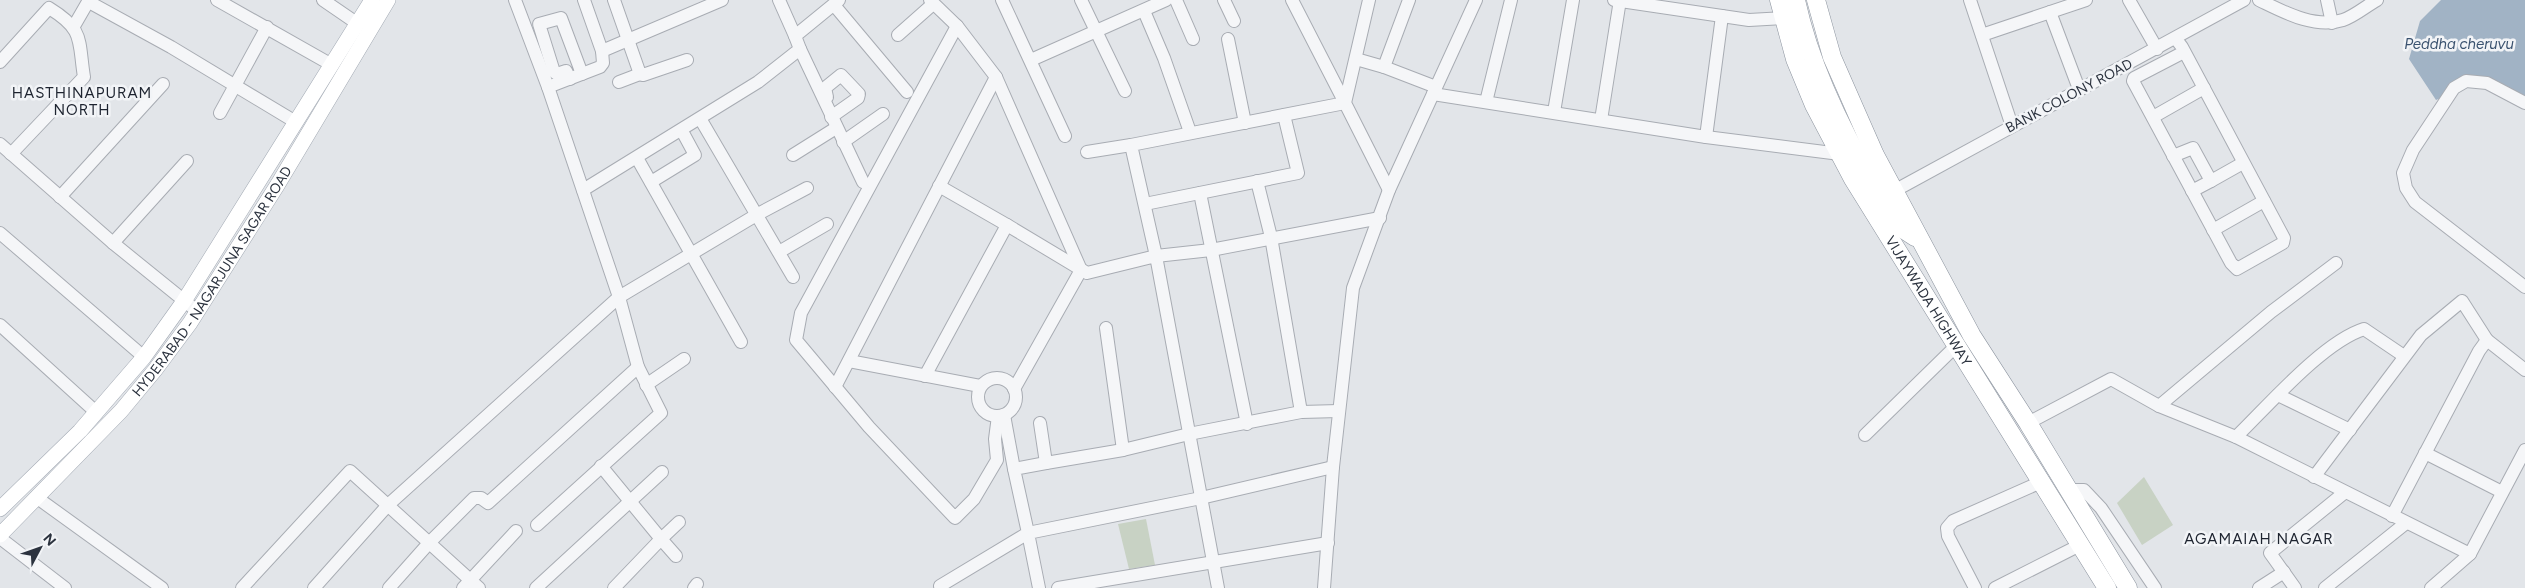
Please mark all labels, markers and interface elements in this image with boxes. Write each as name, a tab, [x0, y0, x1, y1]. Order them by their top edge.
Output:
water label: Peddha cheruvu	[2404, 35, 2514, 53]
street label: BANK COLONY ROAD	[2003, 55, 2135, 137]
district label: HASTHINAPURAM NORTH	[12, 84, 152, 119]
street label: HYDERABAD - NAGARJUNA SAGAR ROAD	[128, 163, 295, 400]
street label: VIJAYWADA HIGHWAY	[1882, 233, 1976, 369]
north arrow	[15, 523, 65, 573]
text: N	[39, 530, 59, 549]
district label: AGAMAIAH NAGAR	[2184, 530, 2334, 548]

